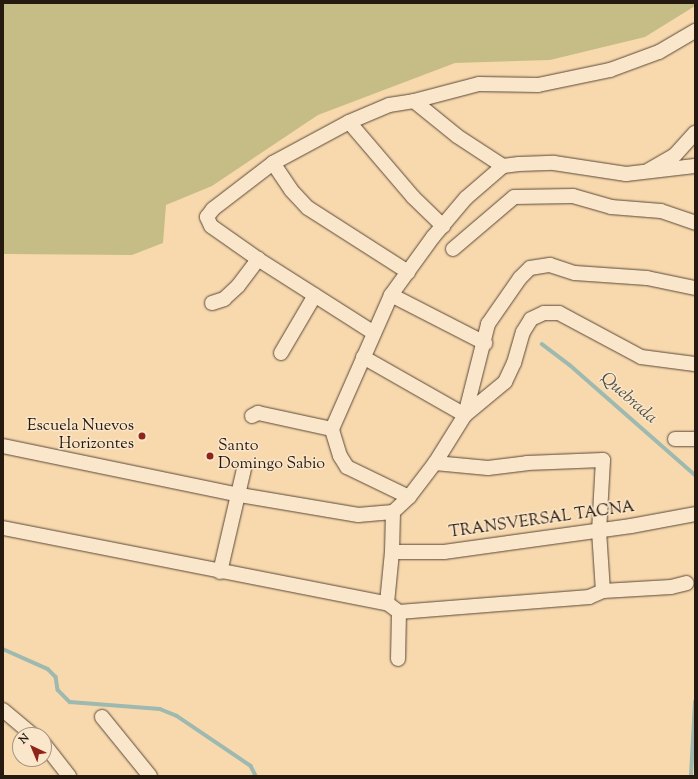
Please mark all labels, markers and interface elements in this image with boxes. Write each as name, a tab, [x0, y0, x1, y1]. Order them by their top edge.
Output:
water label: Quebrada	[596, 369, 660, 429]
place label: Escuela Nuevos Horizontes	[27, 417, 134, 455]
marker: Escuela Nuevos Horizontes	[137, 431, 147, 441]
place label: Santo Domingo Sabio	[218, 437, 325, 475]
marker: Santo Domingo Sabio	[205, 451, 215, 461]
street label: TRANSVERSAL TACNA	[448, 498, 636, 544]
north arrow	[12, 727, 52, 767]
text: N	[16, 730, 33, 748]

